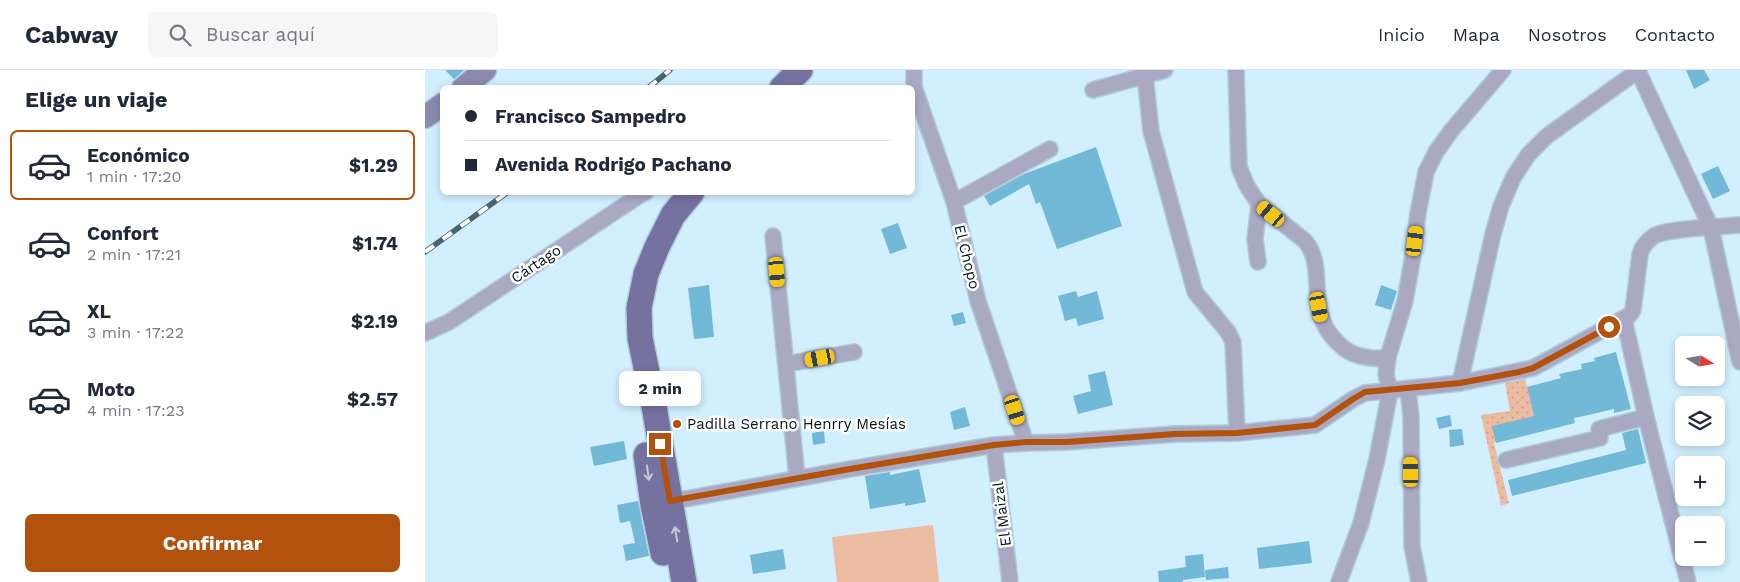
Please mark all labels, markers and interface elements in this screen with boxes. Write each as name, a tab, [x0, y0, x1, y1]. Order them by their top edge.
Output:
search box	[148, 12, 498, 57]
text: Cabway	[25, 21, 118, 49]
icon: search	[166, 21, 194, 49]
text: Buscar aquí	[206, 23, 315, 46]
text: Inicio	[1378, 24, 1425, 45]
text: Mapa	[1453, 24, 1500, 45]
text: Nosotros	[1528, 24, 1607, 45]
text: Contacto	[1635, 24, 1715, 45]
text: Elige un viaje	[25, 87, 168, 112]
text: Francisco Sampedro	[495, 105, 686, 128]
icon: car	[27, 143, 72, 188]
text: Económico	[87, 144, 190, 167]
text: Avenida Rodrigo Pachano	[495, 153, 732, 176]
text: $1.29	[349, 154, 398, 177]
text: 1 min · 17:20	[87, 167, 182, 186]
car	[1254, 199, 1287, 229]
icon: car	[27, 221, 72, 266]
text: Confort	[87, 222, 158, 245]
street label: El Chopo	[950, 223, 984, 291]
car	[1405, 225, 1424, 257]
text: $1.74	[352, 232, 398, 255]
street label: Cártago	[508, 241, 564, 287]
text: 2 min · 17:21	[87, 245, 181, 264]
car	[768, 256, 785, 288]
car	[1308, 291, 1329, 323]
icon: car	[27, 299, 72, 344]
text: XL	[87, 300, 111, 323]
text: $2.19	[351, 310, 398, 333]
route start	[1598, 316, 1620, 338]
text: 3 min · 17:22	[87, 323, 184, 342]
north arrow	[1675, 336, 1725, 386]
map controls	[1675, 336, 1725, 566]
car	[803, 348, 836, 368]
callout: 2 min	[619, 372, 701, 406]
icon: car	[27, 377, 72, 422]
text: Moto	[87, 378, 135, 401]
text: 2 min	[638, 379, 682, 398]
text: $2.57	[347, 388, 398, 411]
car	[1003, 393, 1026, 427]
button: layers	[1675, 396, 1725, 446]
text: 4 min · 17:23	[87, 401, 184, 420]
place label: Padilla Serrano Henrry Mesías	[687, 415, 906, 433]
marker: Padilla Serrano Henrry Mesías	[671, 418, 683, 430]
route end	[649, 433, 671, 455]
button: +	[1675, 456, 1725, 506]
car	[1403, 457, 1418, 487]
one-way arrow	[643, 465, 653, 481]
street label: El Maizal	[989, 480, 1015, 547]
button: Confirmar	[25, 514, 400, 572]
button: −	[1675, 516, 1725, 566]
one-way arrow	[670, 526, 680, 542]

